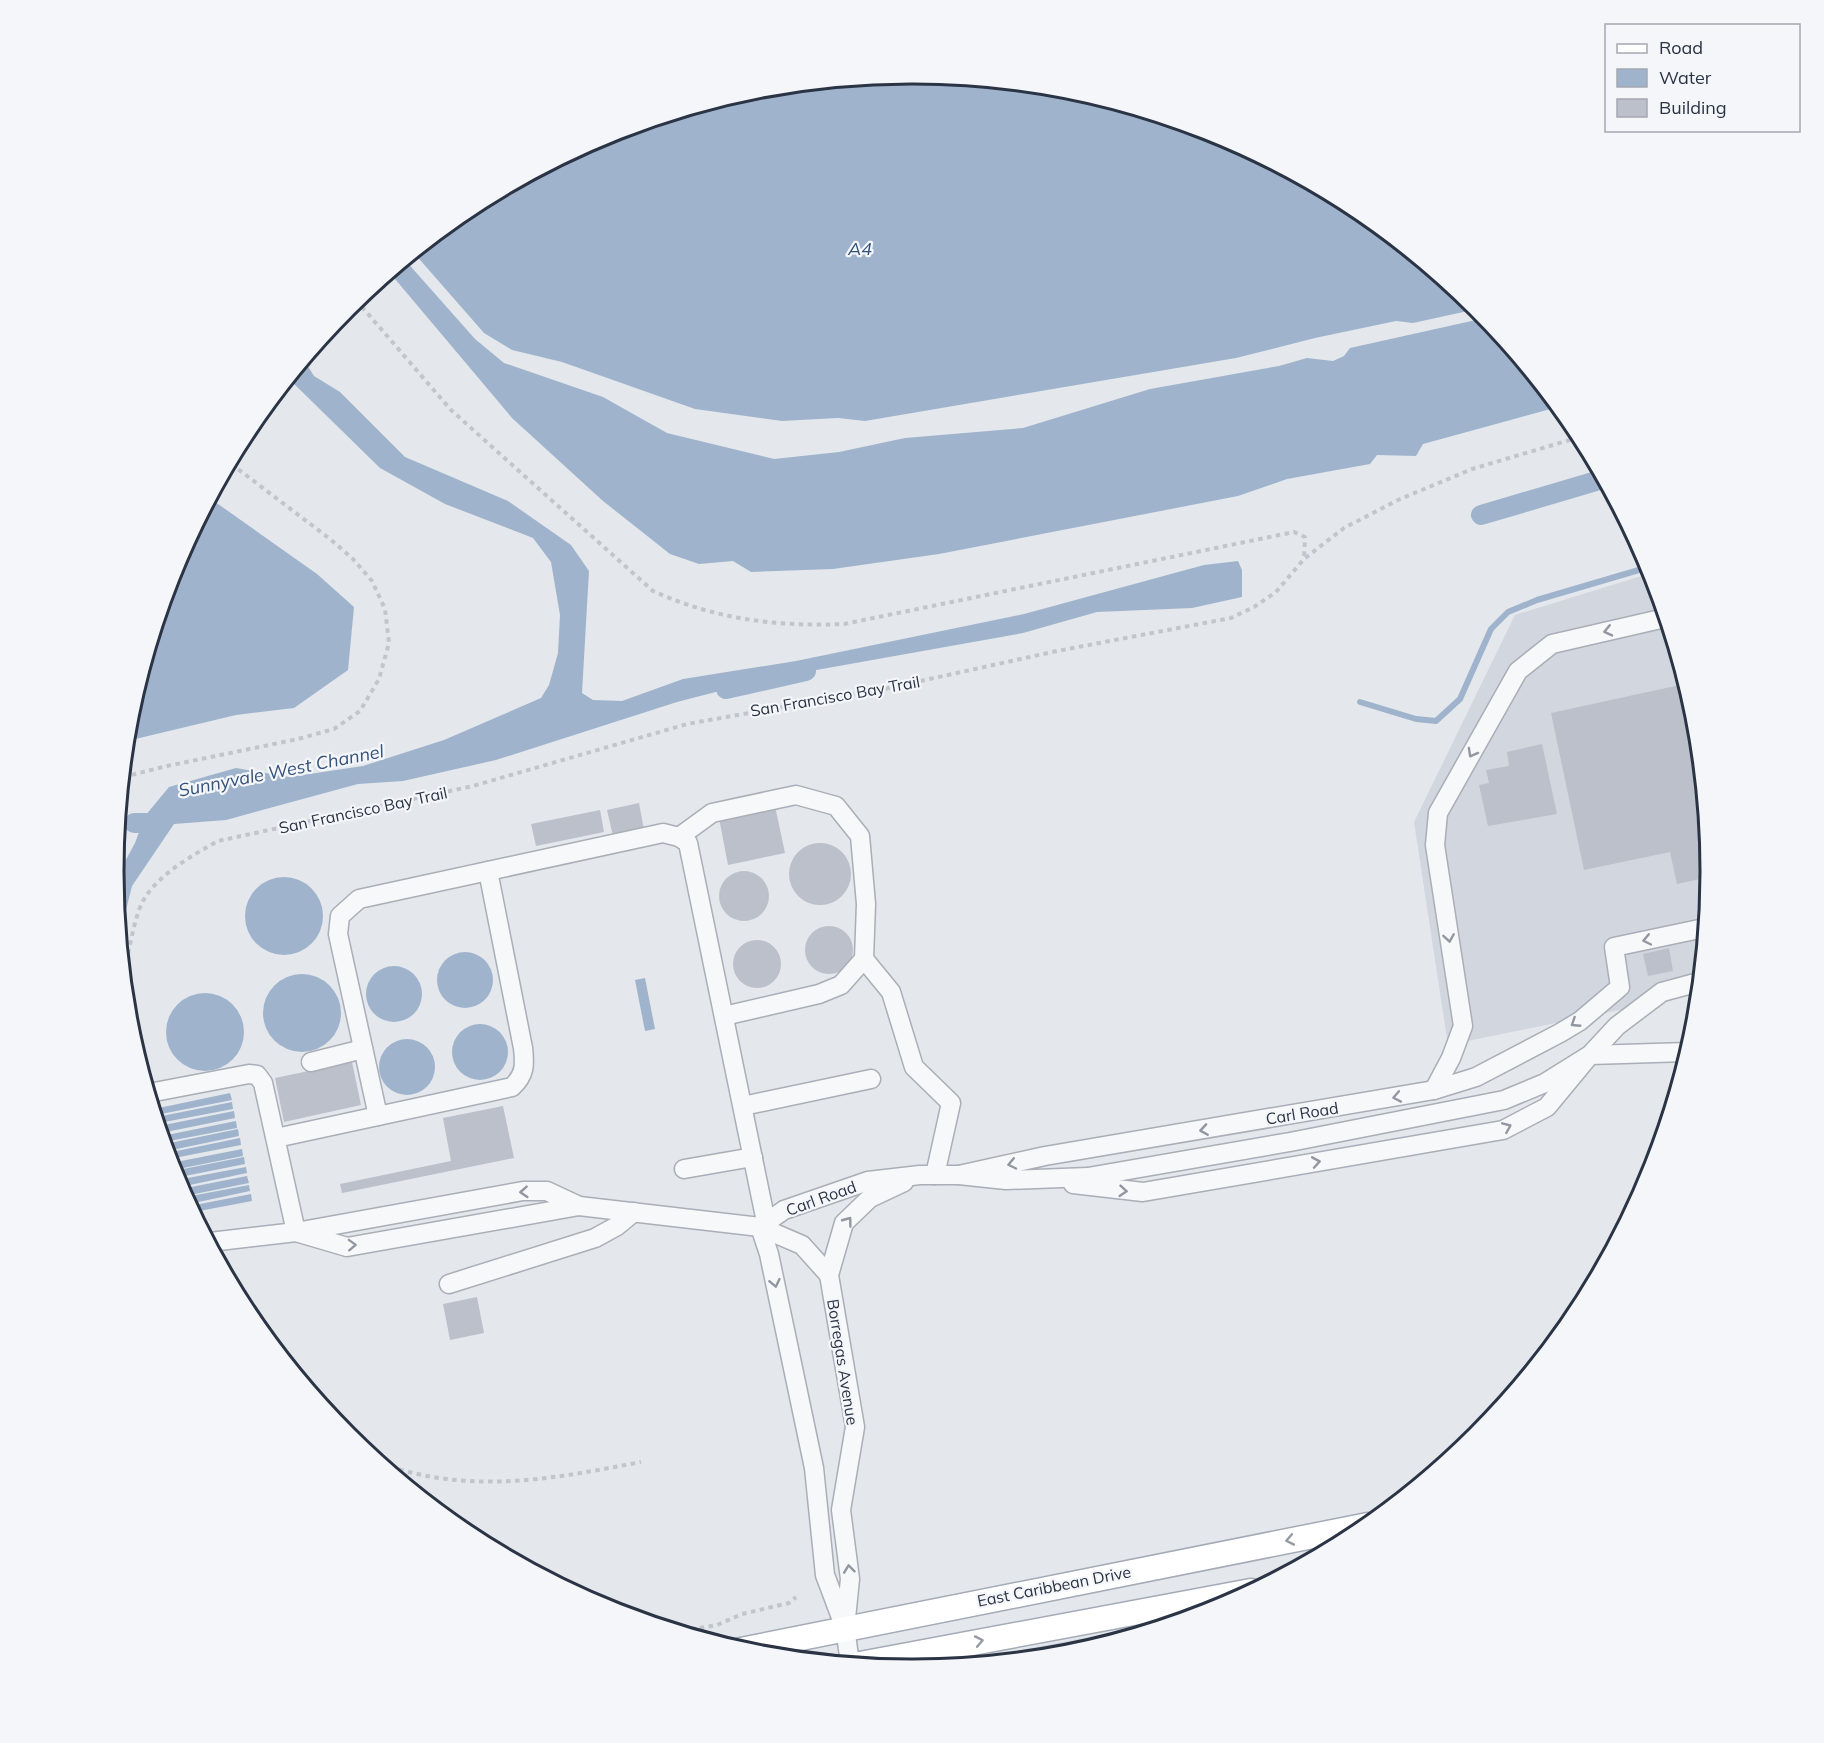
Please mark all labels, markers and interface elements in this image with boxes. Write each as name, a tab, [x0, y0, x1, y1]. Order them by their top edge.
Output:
legend	[1605, 24, 1800, 132]
text: Road	[1659, 36, 1703, 59]
text: Water	[1659, 66, 1712, 89]
text: Building	[1659, 96, 1727, 119]
water label: A4	[847, 237, 872, 260]
one-way arrow	[1603, 623, 1613, 636]
street label: San Francisco Bay Trail	[749, 671, 921, 721]
water label: Sunnyvale West Channel	[176, 739, 386, 802]
one-way arrow	[1468, 747, 1479, 757]
street label: San Francisco Bay Trail	[277, 782, 449, 838]
one-way arrow	[1443, 933, 1455, 943]
one-way arrow	[1642, 933, 1652, 946]
one-way arrow	[1571, 1016, 1581, 1028]
one-way arrow	[1392, 1091, 1401, 1103]
street label: Carl Road	[1264, 1097, 1340, 1129]
one-way arrow	[1501, 1122, 1512, 1134]
one-way arrow	[1200, 1123, 1210, 1136]
one-way arrow	[1007, 1156, 1017, 1169]
one-way arrow	[1311, 1157, 1320, 1169]
street label: Carl Road	[783, 1176, 859, 1220]
one-way arrow	[1119, 1184, 1128, 1197]
one-way arrow	[519, 1185, 528, 1198]
one-way arrow	[841, 1216, 852, 1227]
one-way arrow	[348, 1238, 357, 1251]
one-way arrow	[768, 1278, 781, 1288]
street label: Borregas Avenue	[823, 1298, 863, 1426]
one-way arrow	[1285, 1533, 1295, 1546]
street label: East Caribbean Drive	[975, 1561, 1133, 1611]
one-way arrow	[843, 1565, 856, 1574]
one-way arrow	[973, 1635, 983, 1648]

